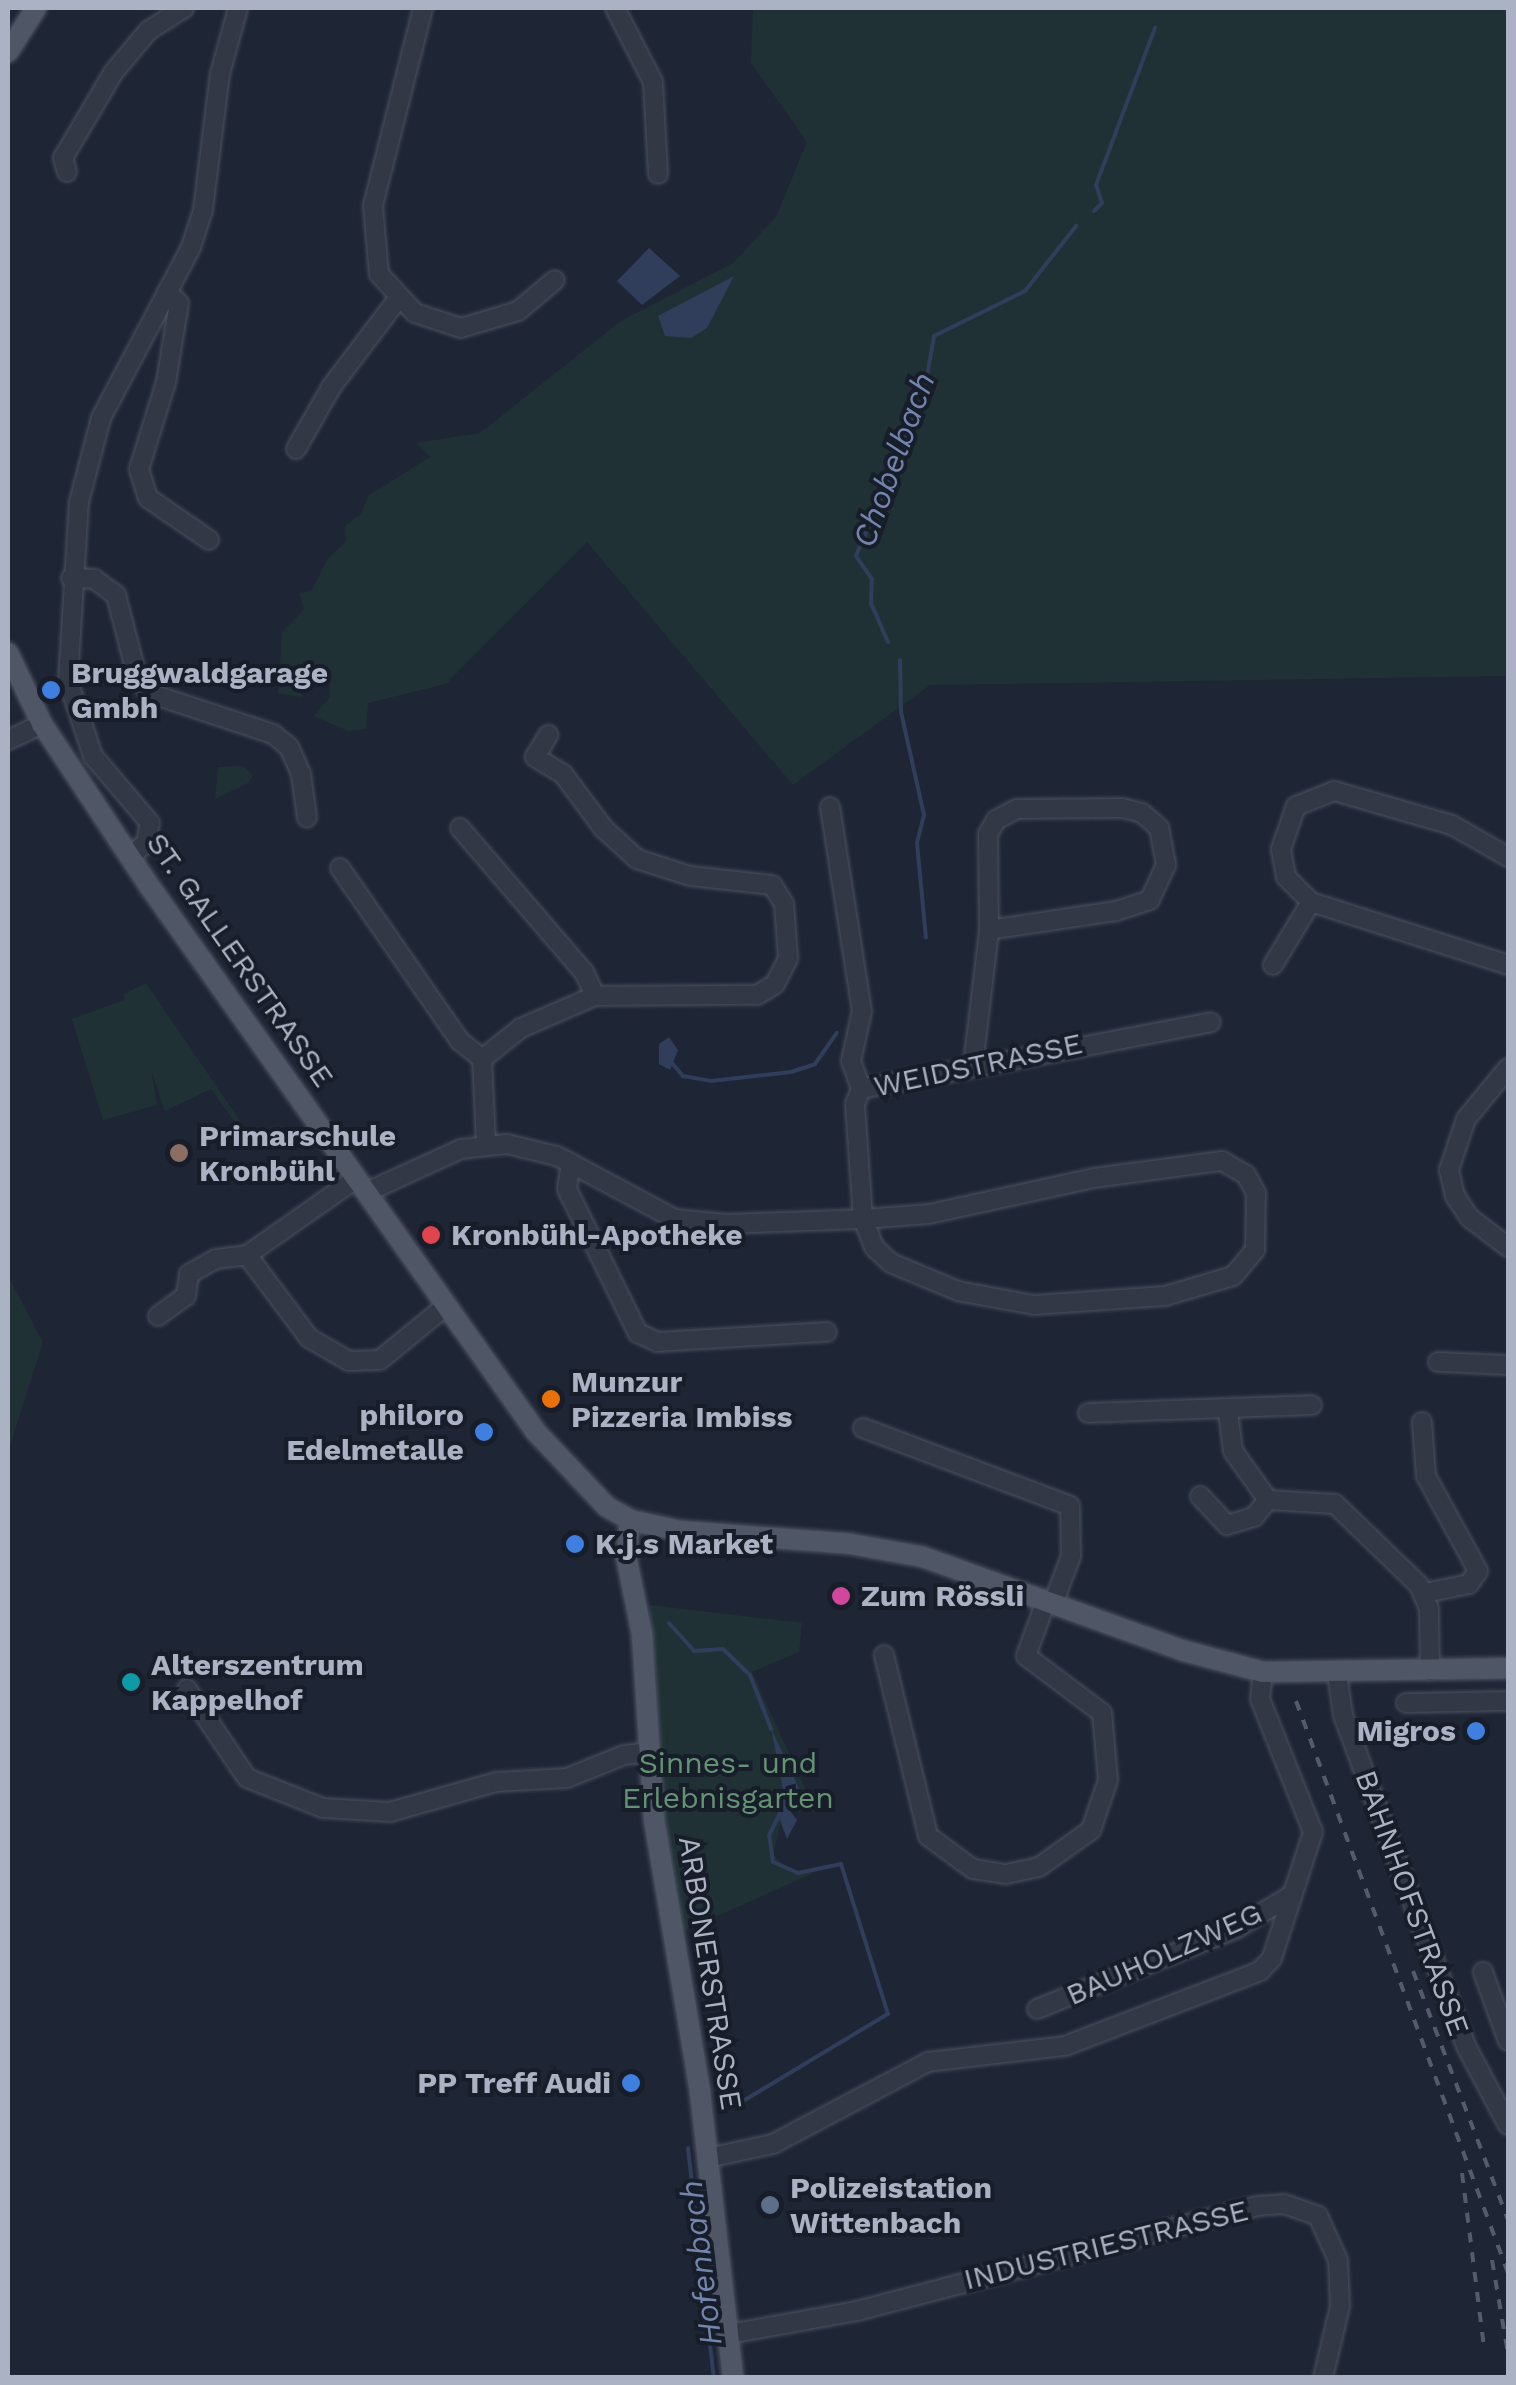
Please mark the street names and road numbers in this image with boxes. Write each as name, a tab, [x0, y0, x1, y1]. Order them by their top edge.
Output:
street label: ST. GALLERSTRASSE	[139, 826, 341, 1094]
street label: WEIDSTRASSE	[871, 1025, 1085, 1105]
street label: BAHNHOFSTRASSE	[1347, 1766, 1477, 2040]
street label: ARBONERSTRASSE	[671, 1834, 749, 2112]
street label: BAUHOLZWEG	[1061, 1895, 1267, 2013]
street label: INDUSTRIESTRASSE	[960, 2192, 1252, 2298]

